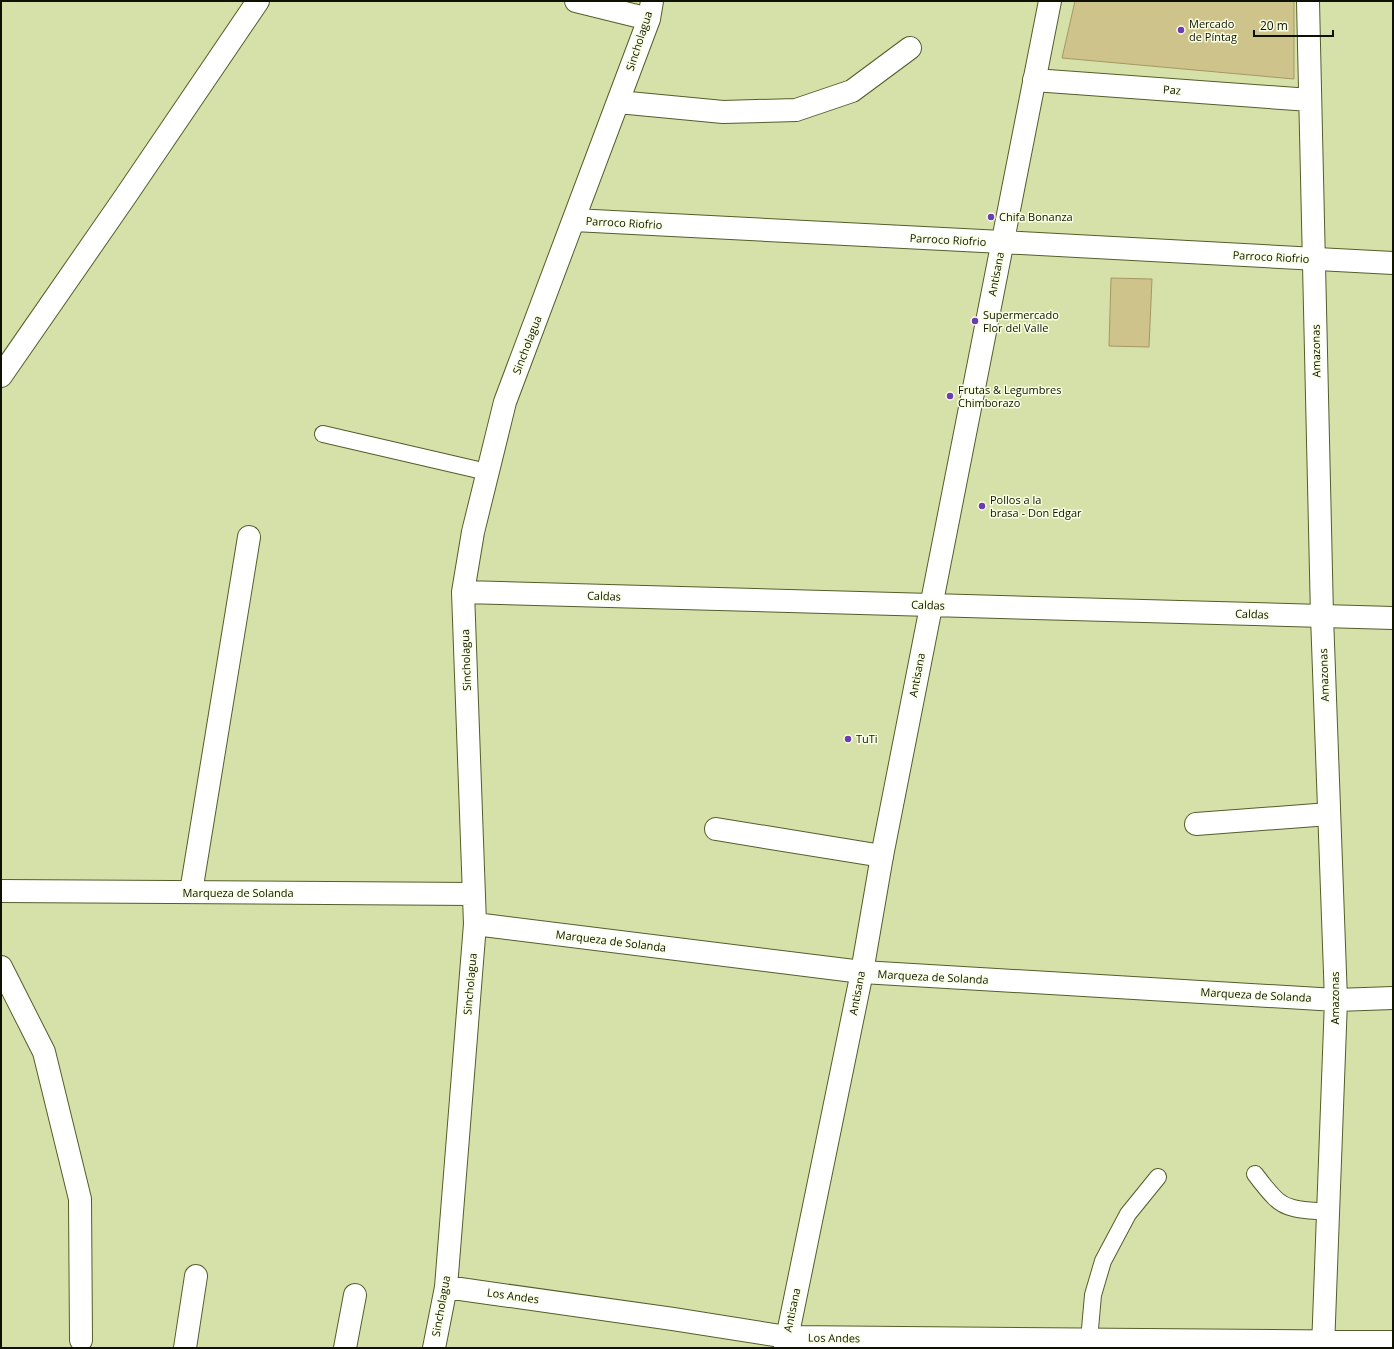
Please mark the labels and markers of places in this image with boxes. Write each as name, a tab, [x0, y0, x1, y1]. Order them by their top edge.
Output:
place label: Mercado de Píntag	[1189, 16, 1237, 44]
marker: Mercado de Píntag	[1176, 25, 1186, 35]
place label: Chifa Bonanza	[999, 209, 1073, 224]
marker: Chifa Bonanza	[986, 212, 996, 222]
place label: Supermercado Flor del Valle	[983, 307, 1059, 335]
marker: Supermercado Flor del Valle	[970, 316, 980, 326]
place label: Frutas & Legumbres Chimborazo	[958, 382, 1061, 410]
marker: Frutas & Legumbres Chimborazo	[945, 391, 955, 401]
place label: Pollos a la brasa - Don Edgar	[990, 492, 1082, 520]
marker: Pollos a la brasa - Don Edgar	[977, 501, 987, 511]
place label: TuTi	[856, 731, 878, 746]
marker: TuTi	[843, 734, 853, 744]

